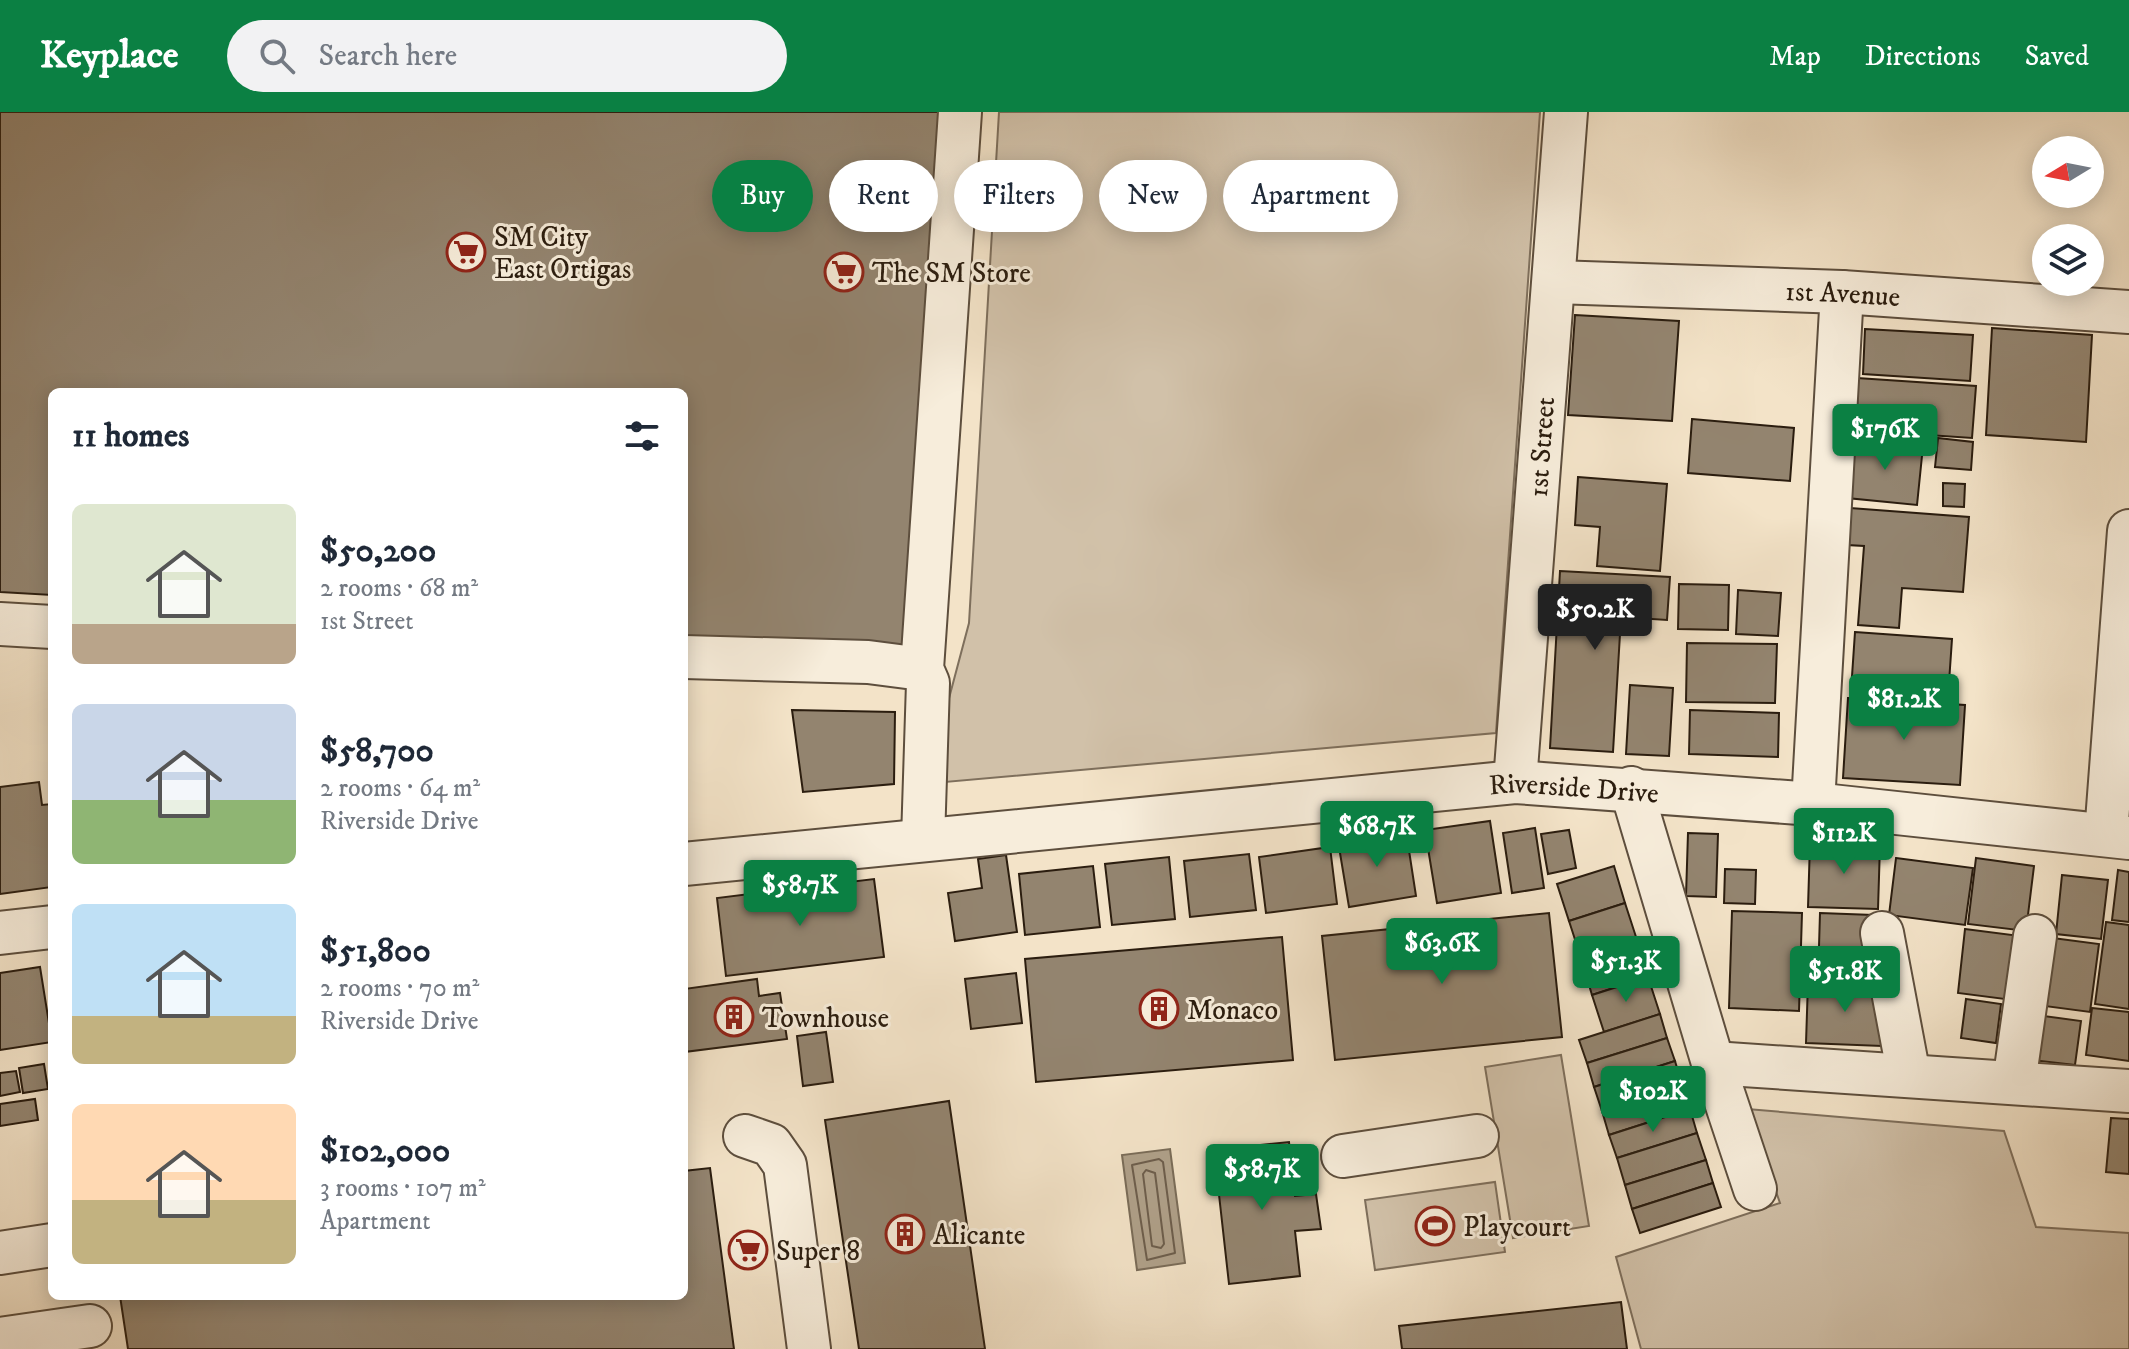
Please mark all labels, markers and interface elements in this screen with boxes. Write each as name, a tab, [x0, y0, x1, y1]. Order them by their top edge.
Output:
search box	[227, 20, 787, 92]
text: Keyplace	[40, 32, 179, 80]
icon: search	[255, 34, 299, 78]
text: Search here	[319, 38, 457, 75]
text: Map	[1769, 39, 1821, 74]
text: Directions	[1865, 39, 1981, 74]
text: Saved	[2025, 39, 2089, 74]
north arrow	[2032, 136, 2104, 208]
map controls	[2032, 136, 2104, 296]
chip: Buy	[712, 160, 813, 232]
chip: Rent	[829, 160, 938, 232]
chip: Filters	[954, 160, 1083, 232]
chip: New	[1099, 160, 1207, 232]
chip: Apartment	[1223, 160, 1398, 232]
place label: SM City East Ortigas	[494, 220, 631, 287]
button: layers	[2032, 224, 2104, 296]
supermarket icon: SM City East Ortigas	[445, 231, 487, 273]
supermarket icon: The SM Store	[823, 251, 865, 293]
place label: The SM Store	[872, 256, 1031, 291]
street label: 1st Avenue	[1785, 274, 1901, 315]
street label: 1st Street	[1521, 395, 1563, 499]
pin: $176K	[1829, 404, 1941, 472]
text: $176K	[1850, 413, 1920, 446]
icon: filters	[620, 414, 664, 458]
text: 11 homes	[72, 415, 189, 457]
text: $50,200	[320, 530, 436, 572]
icon: home	[136, 536, 232, 632]
text: 2 rooms · 68 m²	[320, 572, 478, 605]
pin: $50.2K	[1530, 584, 1660, 652]
text: $50.2K	[1556, 593, 1634, 626]
text: 1st Street	[320, 605, 414, 638]
pin: $81.2K	[1839, 674, 1969, 742]
text: $81.2K	[1867, 683, 1941, 716]
text: $58,700	[320, 730, 434, 772]
icon: home	[136, 736, 232, 832]
street label: Riverside Drive	[1487, 766, 1660, 812]
text: 2 rooms · 64 m²	[320, 772, 480, 805]
pin: $68.7K	[1312, 801, 1442, 869]
text: Riverside Drive	[320, 805, 478, 838]
pin: $112K	[1788, 808, 1900, 876]
text: $68.7K	[1338, 810, 1416, 843]
text: $112K	[1812, 817, 1876, 850]
pin: $58.7K	[735, 860, 865, 928]
text: $58.7K	[762, 869, 838, 902]
pin: $63.6K	[1377, 918, 1507, 986]
text: $63.6K	[1404, 927, 1480, 960]
text: $51,800	[320, 930, 431, 972]
icon: home	[136, 936, 232, 1032]
pin: $51.3K	[1561, 936, 1691, 1004]
text: $51.3K	[1591, 945, 1661, 978]
pin: $51.8K	[1780, 946, 1910, 1014]
text: $51.8K	[1808, 955, 1882, 988]
text: 2 rooms · 70 m²	[320, 972, 479, 1005]
building icon: Monaco	[1138, 988, 1180, 1030]
place label: Monaco	[1187, 993, 1278, 1028]
building icon: Townhouse	[713, 996, 755, 1038]
place label: Townhouse	[762, 1001, 889, 1036]
text: Riverside Drive	[320, 1005, 478, 1038]
pin: $102K	[1597, 1066, 1709, 1134]
text: $102K	[1619, 1075, 1687, 1108]
text: $102,000	[320, 1130, 450, 1172]
icon: home	[136, 1136, 232, 1232]
pin: $58.7K	[1197, 1144, 1327, 1212]
text: $58.7K	[1224, 1153, 1300, 1186]
text: 3 rooms · 107 m²	[320, 1172, 486, 1205]
text: Apartment	[320, 1205, 431, 1238]
sports icon: Playcourt	[1414, 1205, 1456, 1247]
place label: Playcourt	[1463, 1210, 1571, 1245]
building icon: Alicante	[884, 1213, 926, 1255]
place label: Alicante	[933, 1218, 1025, 1253]
supermarket icon: Super 8	[727, 1229, 769, 1271]
place label: Super 8	[776, 1234, 860, 1269]

